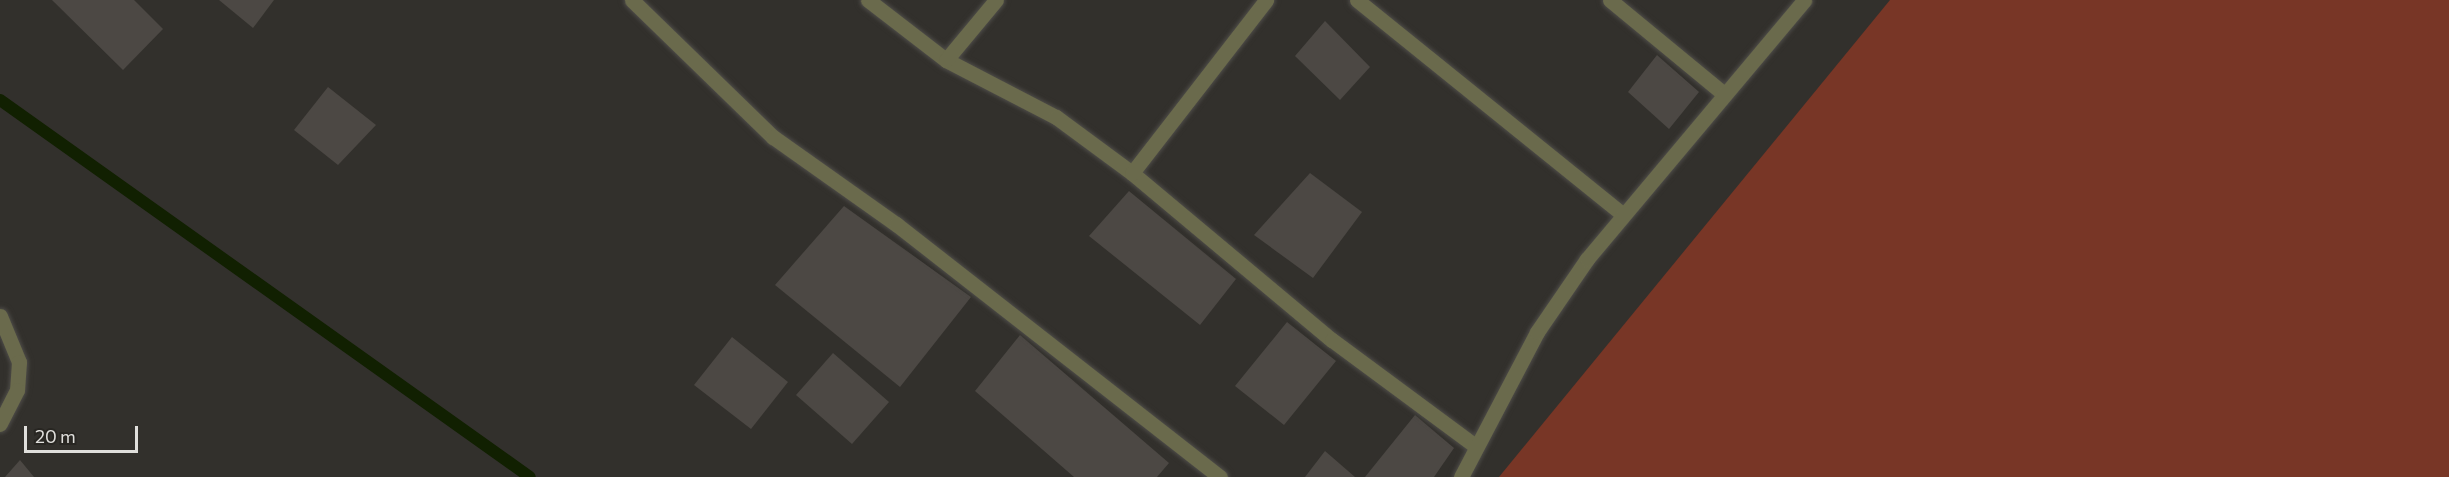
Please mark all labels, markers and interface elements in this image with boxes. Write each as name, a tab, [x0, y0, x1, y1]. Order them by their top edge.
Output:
scale bar	[27, 414, 141, 452]
text: 20 m	[35, 425, 76, 447]

